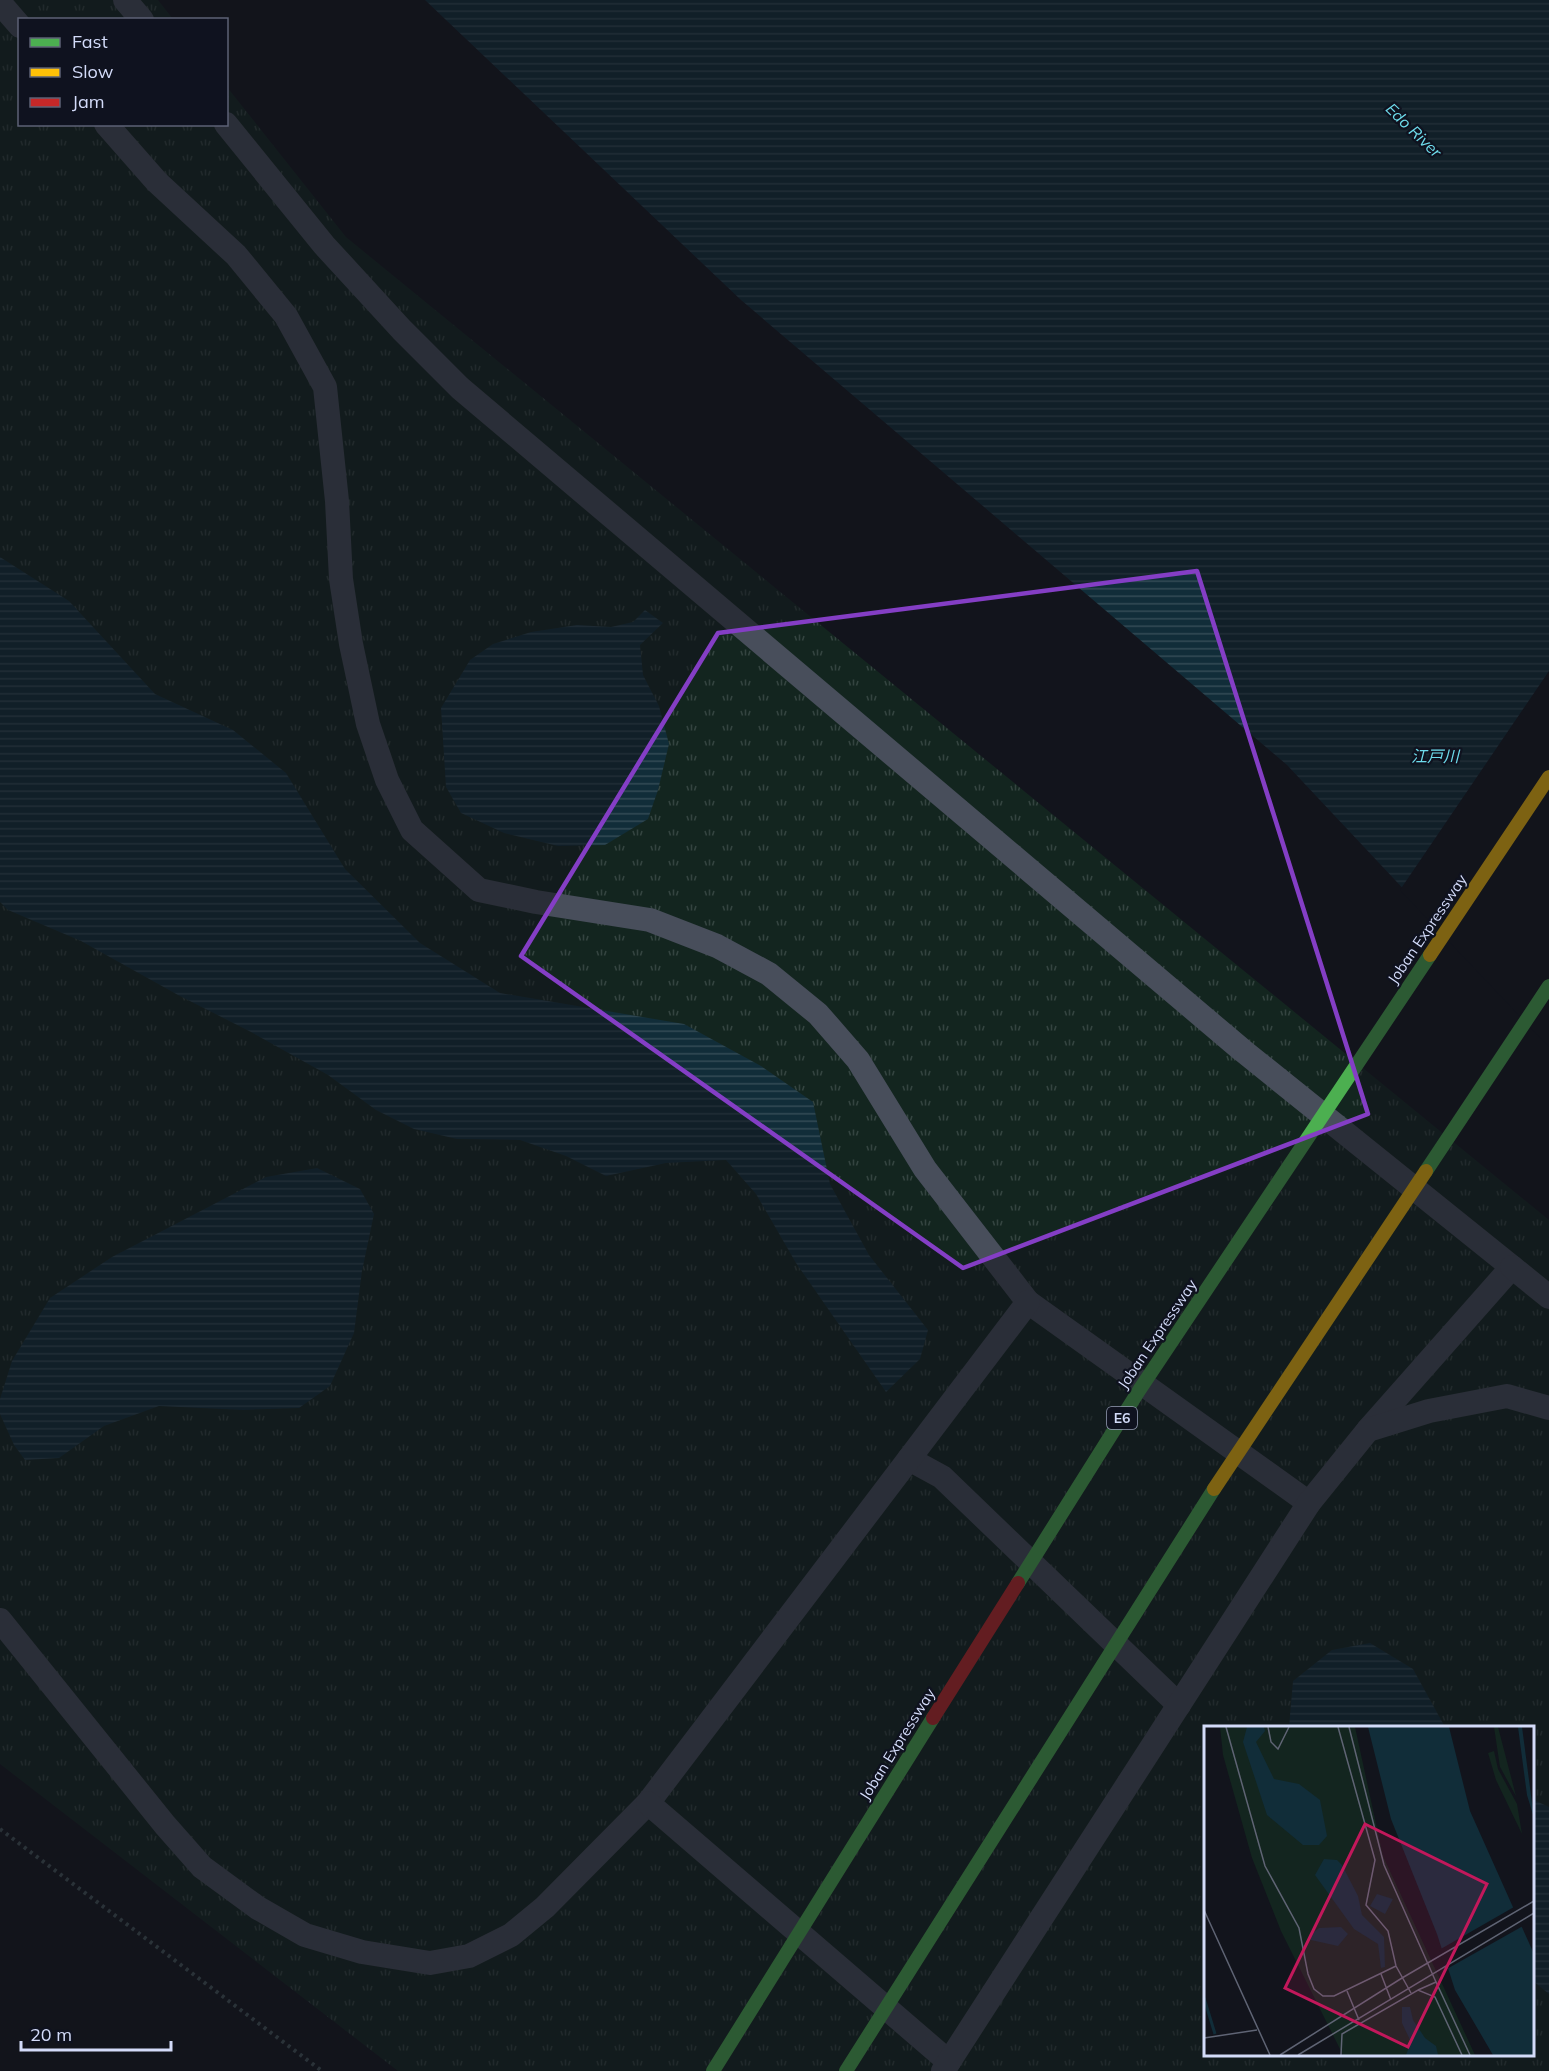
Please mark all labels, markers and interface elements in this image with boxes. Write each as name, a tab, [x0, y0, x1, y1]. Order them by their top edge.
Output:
legend	[18, 18, 228, 126]
text: Fast	[72, 30, 108, 53]
text: Slow	[72, 60, 114, 83]
text: Jam	[72, 90, 105, 113]
water label: Edo River	[1382, 98, 1447, 162]
water label: 江戸川	[1411, 746, 1461, 766]
street label: Joban Expressway	[1383, 871, 1471, 987]
street label: Joban Expressway	[1113, 1276, 1201, 1392]
road number: E6	[1107, 1407, 1137, 1429]
street label: Joban Expressway	[855, 1685, 939, 1803]
inset map	[1204, 1726, 1534, 2056]
scale bar	[21, 2014, 171, 2052]
text: 20 m	[30, 2023, 72, 2046]

